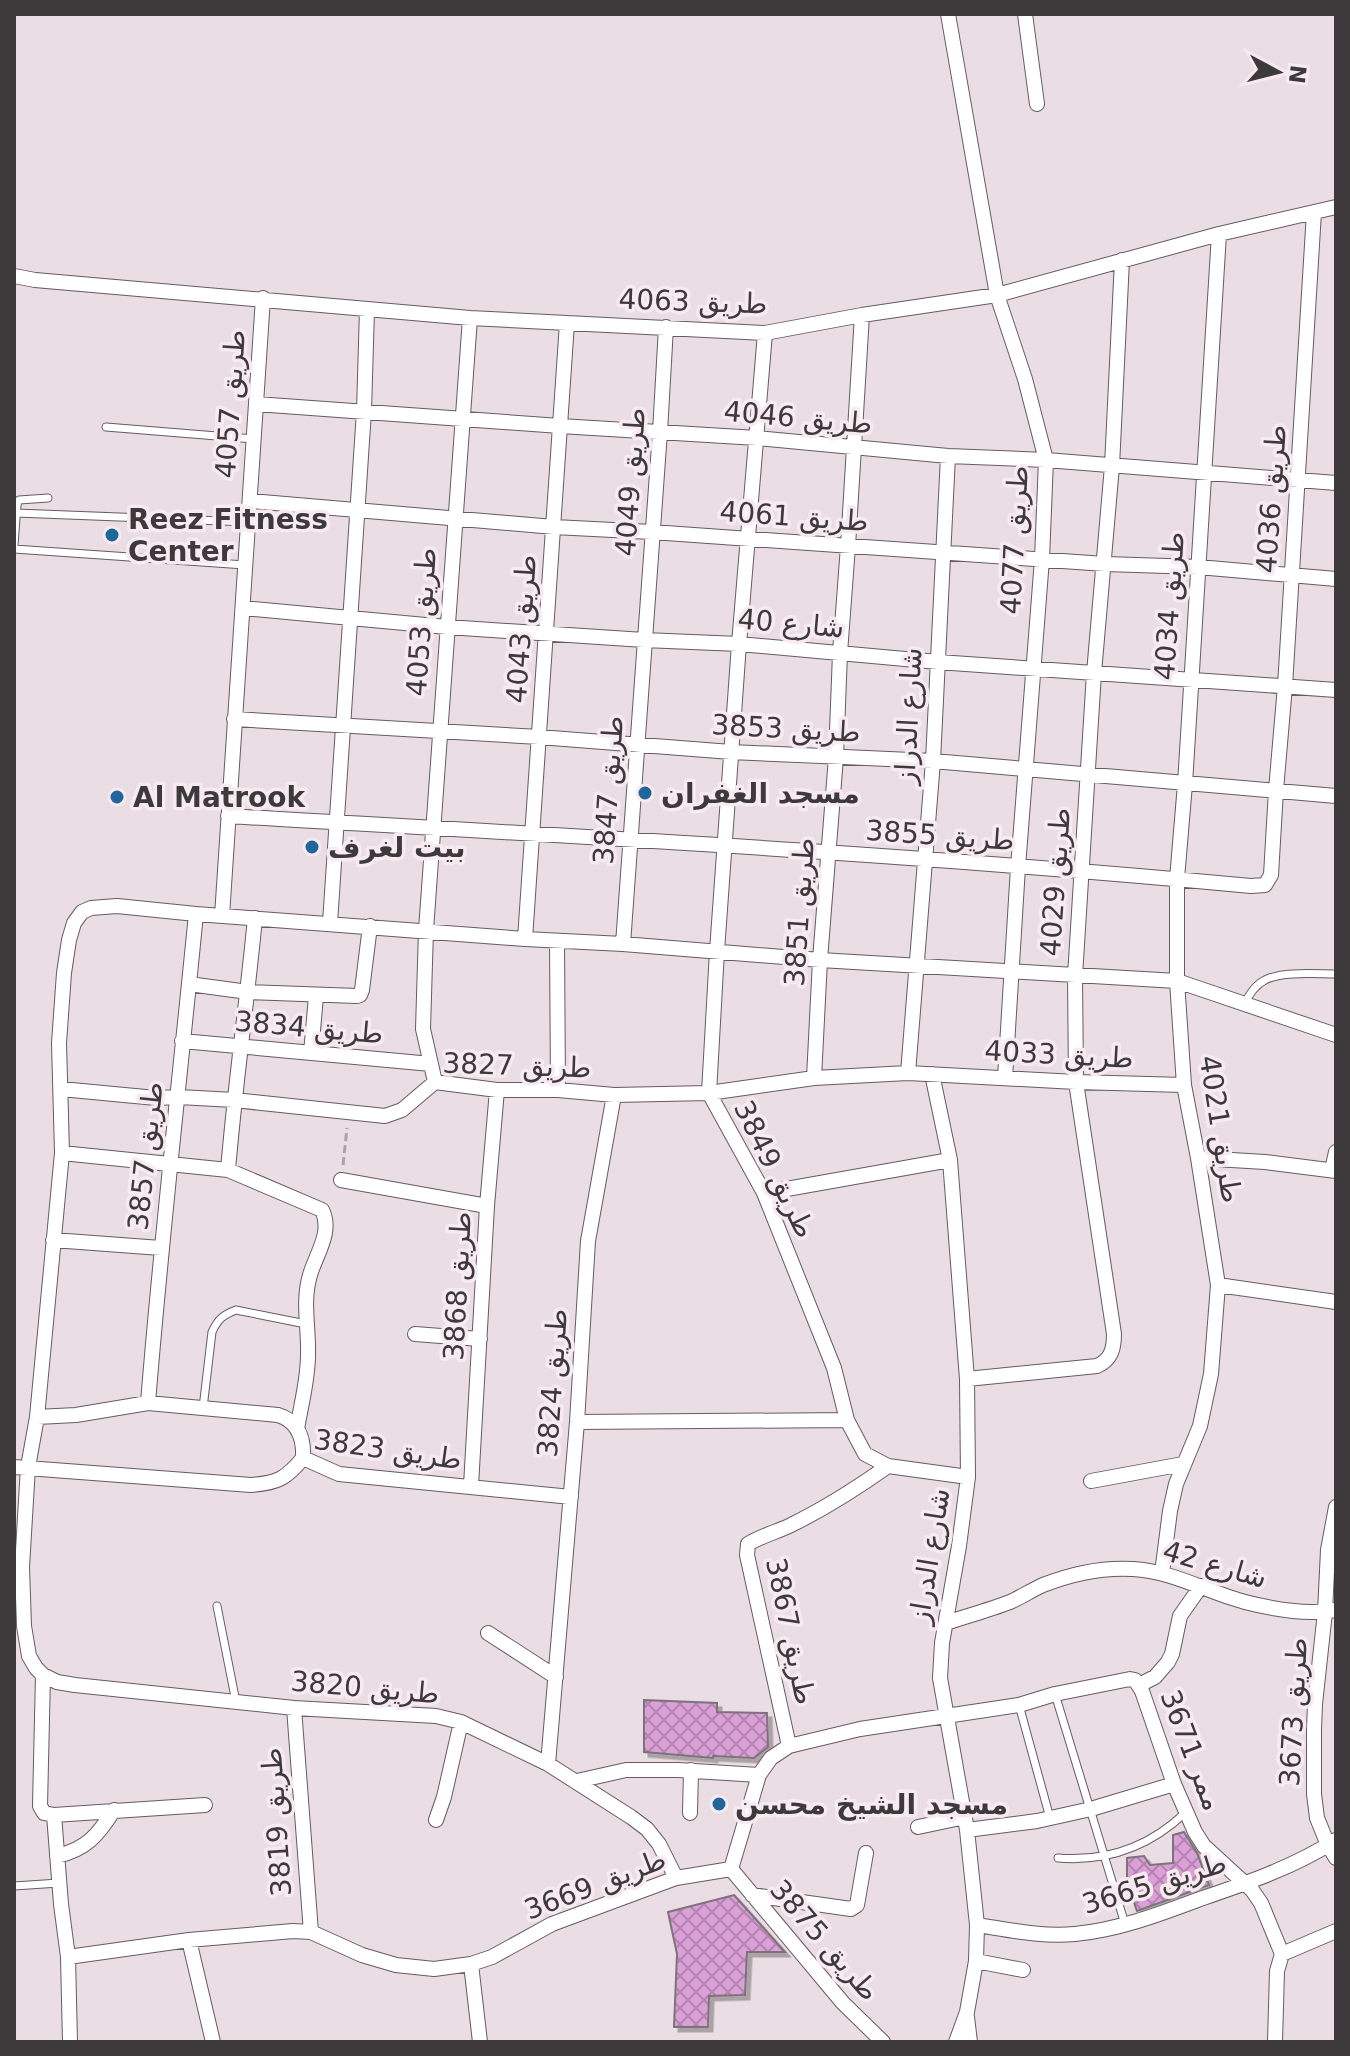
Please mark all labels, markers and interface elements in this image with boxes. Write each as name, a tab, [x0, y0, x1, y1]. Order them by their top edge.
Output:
north arrow	[1238, 32, 1318, 112]
text: N	[1284, 64, 1311, 85]
street label: طريق 4063	[618, 282, 768, 321]
street label: طريق 4057	[209, 329, 252, 480]
street label: طريق 4046	[722, 395, 874, 440]
street label: طريق 4049	[609, 407, 652, 558]
street label: طريق 4036	[1250, 424, 1293, 575]
street label: طريق 4077	[994, 465, 1035, 615]
street label: طريق 4061	[718, 495, 869, 538]
place label: Reez Fitness Center	[128, 503, 328, 568]
marker: Reez Fitness Center	[103, 526, 121, 544]
street label: طريق 4034	[1148, 531, 1191, 682]
street label: طريق 4053	[400, 547, 443, 698]
street label: طريق 4043	[500, 554, 543, 705]
street label: شارع 40	[736, 602, 846, 645]
street label: شارع الدراز	[888, 647, 929, 787]
street label: طريق 3853	[711, 708, 861, 749]
street label: طريق 3847	[587, 715, 630, 866]
place label: مسجد الغفران	[661, 777, 860, 810]
place label: Al Matrook	[133, 781, 306, 814]
marker: مسجد الغفران	[636, 784, 654, 802]
marker: Al Matrook	[108, 788, 126, 806]
street label: طريق 4029	[1034, 807, 1077, 958]
street label: طريق 3855	[864, 814, 1015, 857]
place label: بيت لغرف	[328, 831, 466, 864]
street label: طريق 3851	[778, 837, 821, 988]
marker: بيت لغرف	[303, 838, 321, 856]
street label: طريق 3834	[233, 1005, 385, 1050]
street label: طريق 4033	[984, 1034, 1134, 1075]
street label: طريق 3827	[442, 1046, 592, 1085]
street label: طريق 4021	[1193, 1053, 1248, 1205]
street label: طريق 3857	[121, 1080, 170, 1232]
street label: طريق 3849	[727, 1095, 822, 1243]
street label: طريق 3868	[437, 1211, 478, 1361]
street label: طريق 3824	[531, 1308, 574, 1459]
street label: طريق 3823	[312, 1423, 464, 1476]
street label: شارع الدراز	[902, 1486, 957, 1628]
street label: شارع 42	[1159, 1534, 1271, 1595]
street label: طريق 3867	[759, 1555, 822, 1707]
street label: طريق 3673	[1273, 1637, 1314, 1787]
street label: طريق 3820	[289, 1665, 441, 1710]
street label: ممر 3671	[1153, 1685, 1230, 1815]
street label: طريق 3819	[255, 1746, 298, 1897]
place label: مسجد الشيخ محسن	[735, 1788, 1008, 1821]
marker: مسجد الشيخ محسن	[710, 1795, 728, 1813]
street label: طريق 3669	[520, 1842, 671, 1927]
street label: طريق 3665	[1078, 1846, 1230, 1921]
street label: طريق 3875	[763, 1873, 886, 2007]

